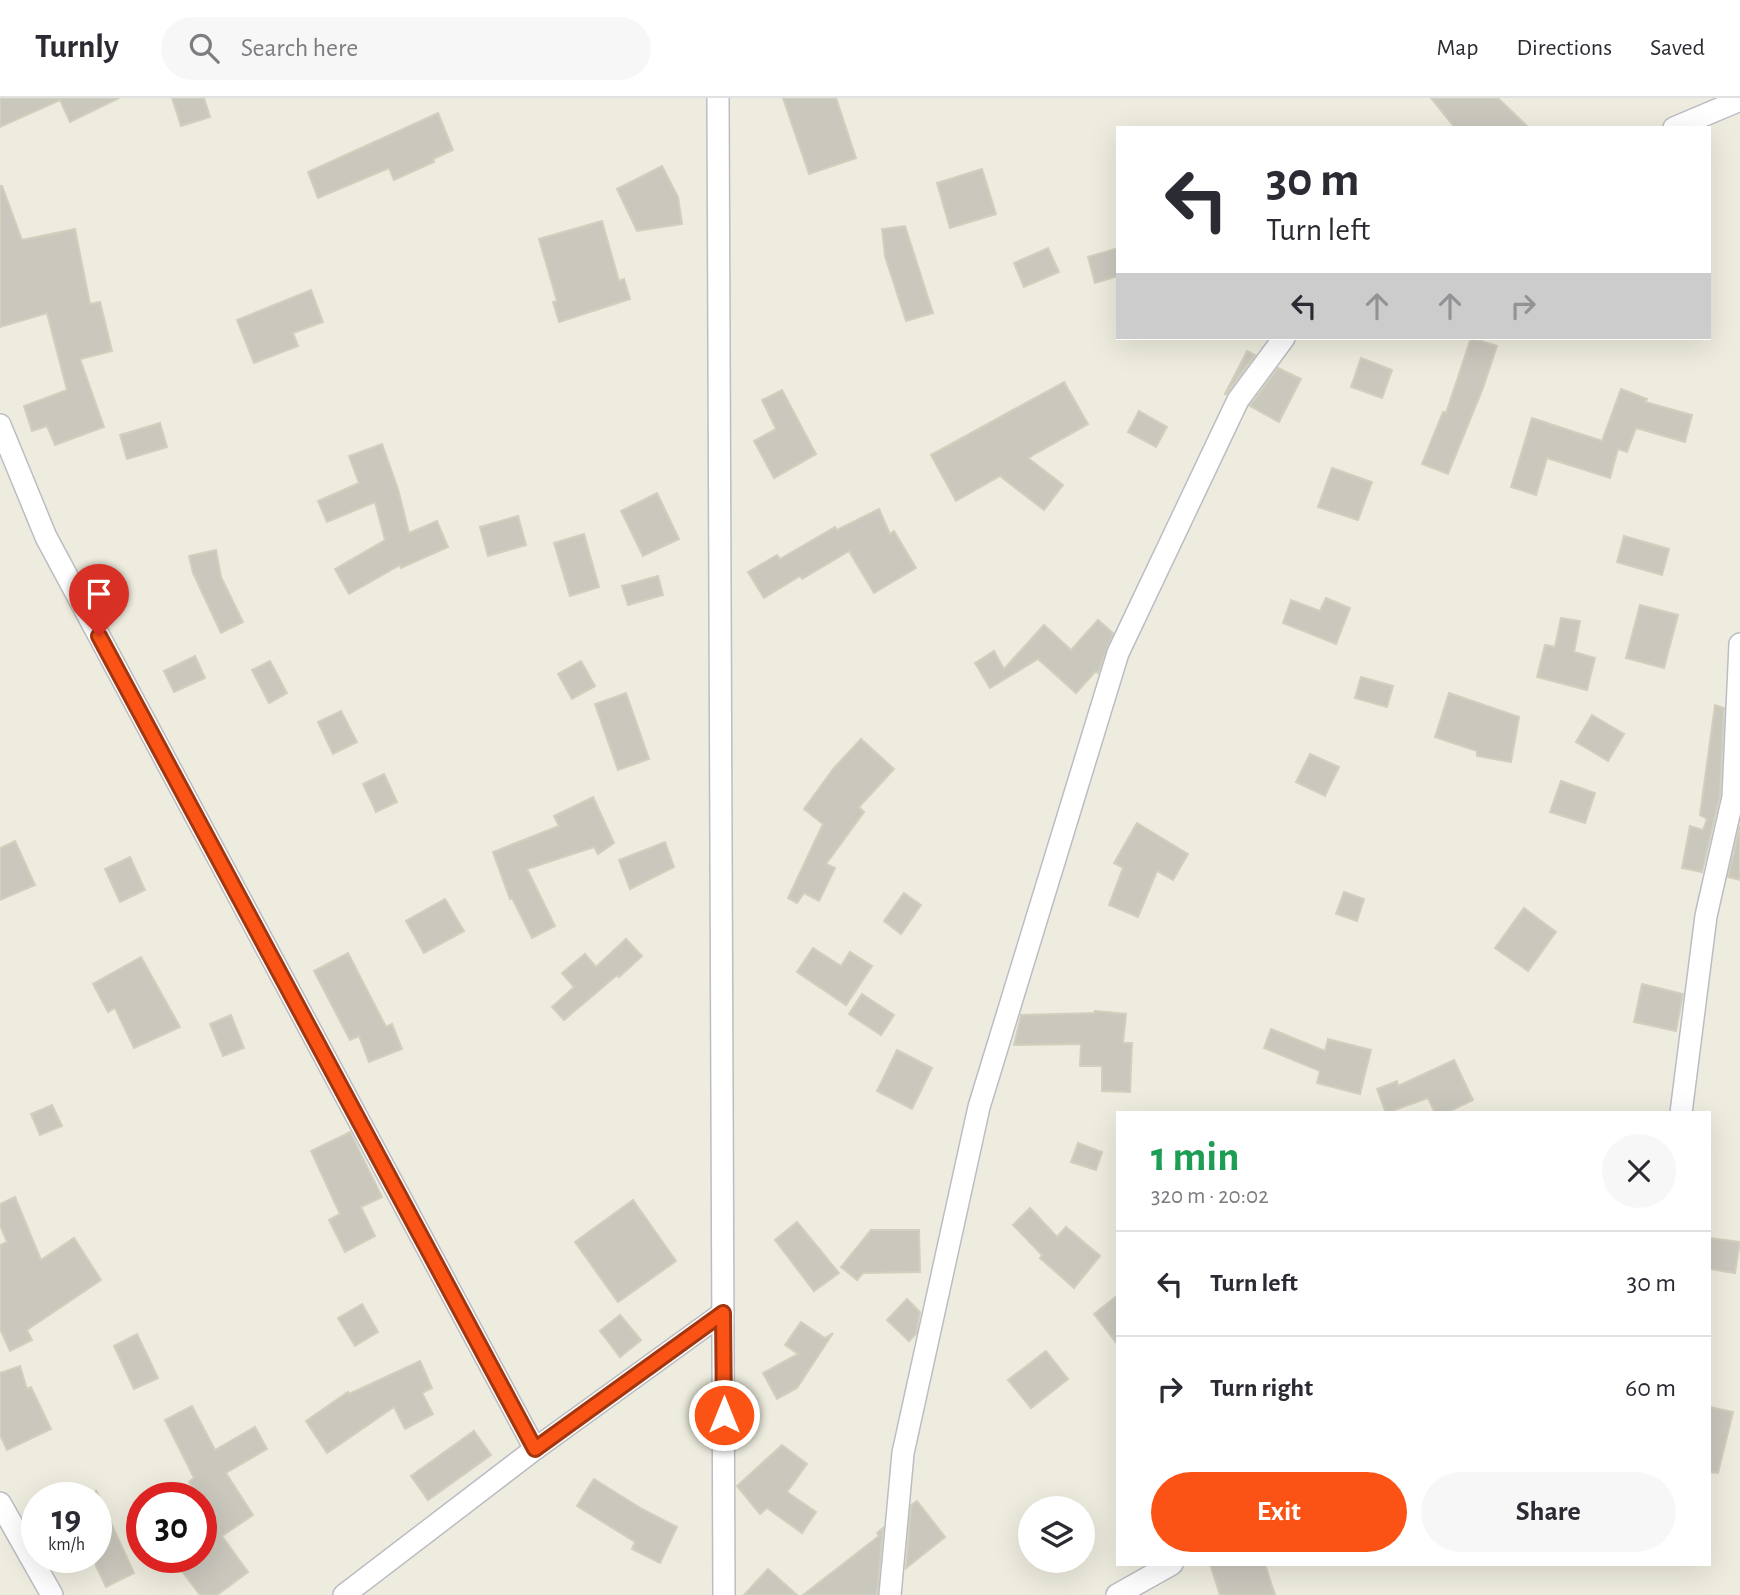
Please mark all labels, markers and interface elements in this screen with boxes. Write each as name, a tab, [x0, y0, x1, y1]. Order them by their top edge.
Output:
search box	[161, 17, 651, 80]
icon: search	[185, 29, 223, 67]
text: Turnly	[35, 31, 119, 64]
text: Search here	[241, 35, 358, 61]
text: Map	[1436, 36, 1478, 60]
text: Directions	[1516, 36, 1612, 60]
text: Saved	[1650, 36, 1705, 60]
icon: left	[1151, 154, 1242, 245]
text: 30 m	[1266, 156, 1360, 205]
text: Turn left	[1266, 214, 1370, 246]
icon: left	[1285, 287, 1323, 325]
icon: ahead	[1358, 287, 1396, 325]
icon: ahead	[1431, 287, 1469, 325]
icon: right	[1504, 287, 1542, 325]
pin	[69, 564, 129, 636]
icon: arrive	[80, 575, 118, 613]
button: close	[1602, 1134, 1676, 1208]
text: 1 min	[1151, 1136, 1240, 1178]
text: 320 m · 20:02	[1151, 1185, 1269, 1208]
icon: left	[1151, 1265, 1189, 1303]
text: Turn left	[1210, 1270, 1298, 1296]
text: 30 m	[1626, 1270, 1676, 1296]
icon: right	[1151, 1370, 1189, 1408]
text: Turn right	[1210, 1375, 1313, 1401]
text: 60 m	[1625, 1375, 1676, 1401]
position arrow	[687, 1378, 761, 1452]
button: Exit	[1151, 1472, 1407, 1552]
button: Share	[1421, 1472, 1676, 1552]
speed limit sign: 30	[126, 1482, 217, 1573]
map controls	[1018, 1496, 1095, 1573]
button: layers	[1018, 1496, 1095, 1573]
text: 19	[52, 1501, 81, 1536]
text: km/h	[48, 1536, 85, 1554]

